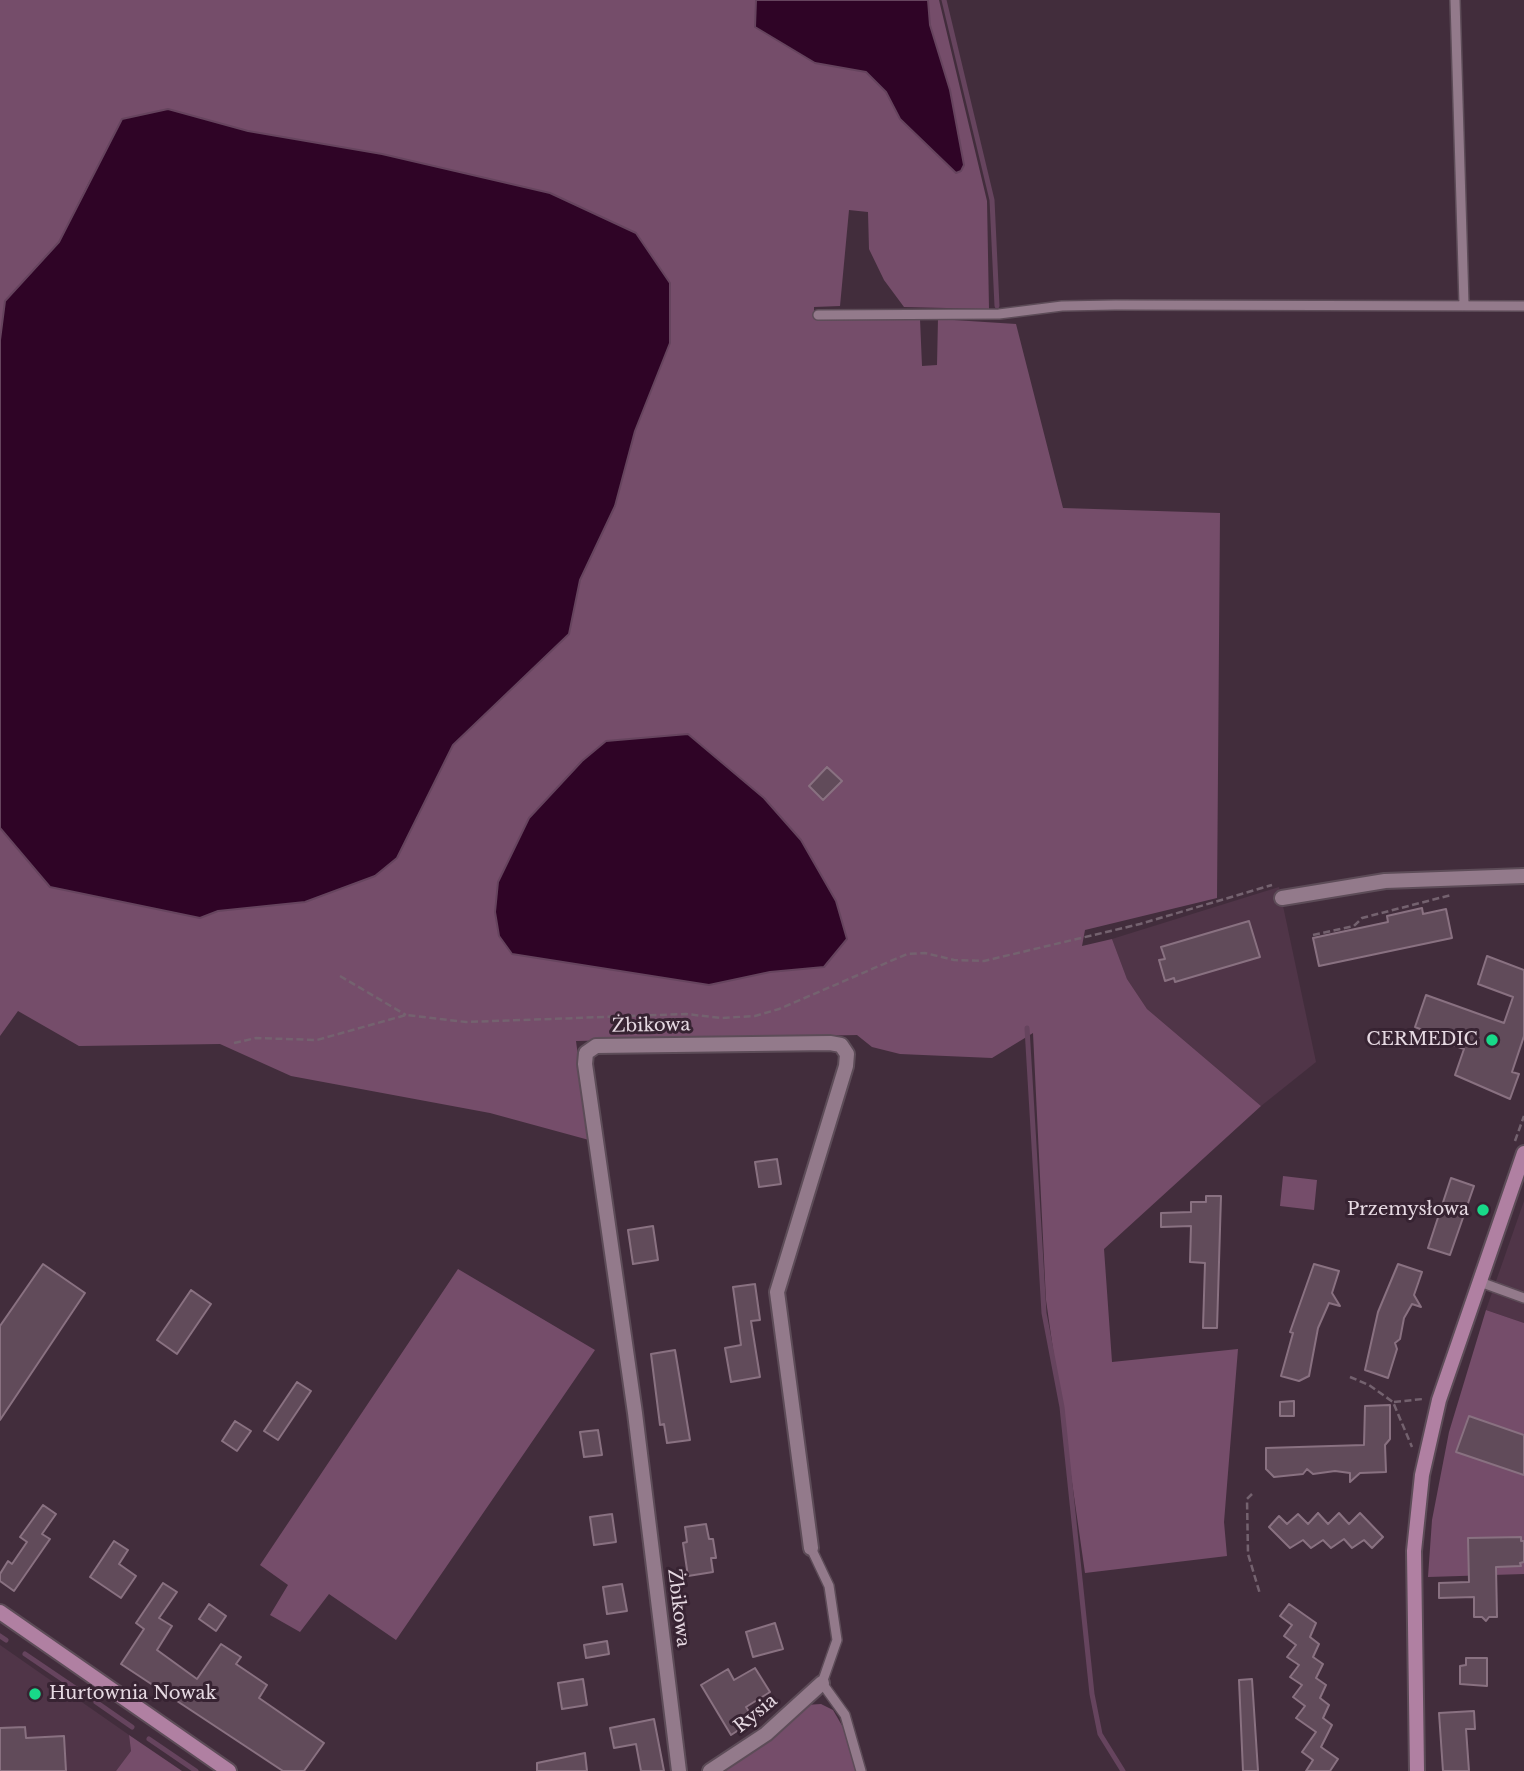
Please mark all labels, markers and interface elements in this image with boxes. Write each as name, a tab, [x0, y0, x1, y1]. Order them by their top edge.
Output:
street label: Żbikowa	[611, 1015, 691, 1037]
place label: CERMEDIC	[1366, 1029, 1478, 1051]
marker: CERMEDIC	[1484, 1032, 1500, 1048]
place label: Przemysłowa	[1347, 1199, 1469, 1221]
marker: Przemysłowa	[1475, 1202, 1491, 1218]
street label: Żbikowa	[662, 1568, 694, 1648]
place label: Hurtownia Nowak	[49, 1683, 216, 1705]
marker: Hurtownia Nowak	[27, 1686, 43, 1702]
street label: Rysia	[730, 1690, 782, 1738]

